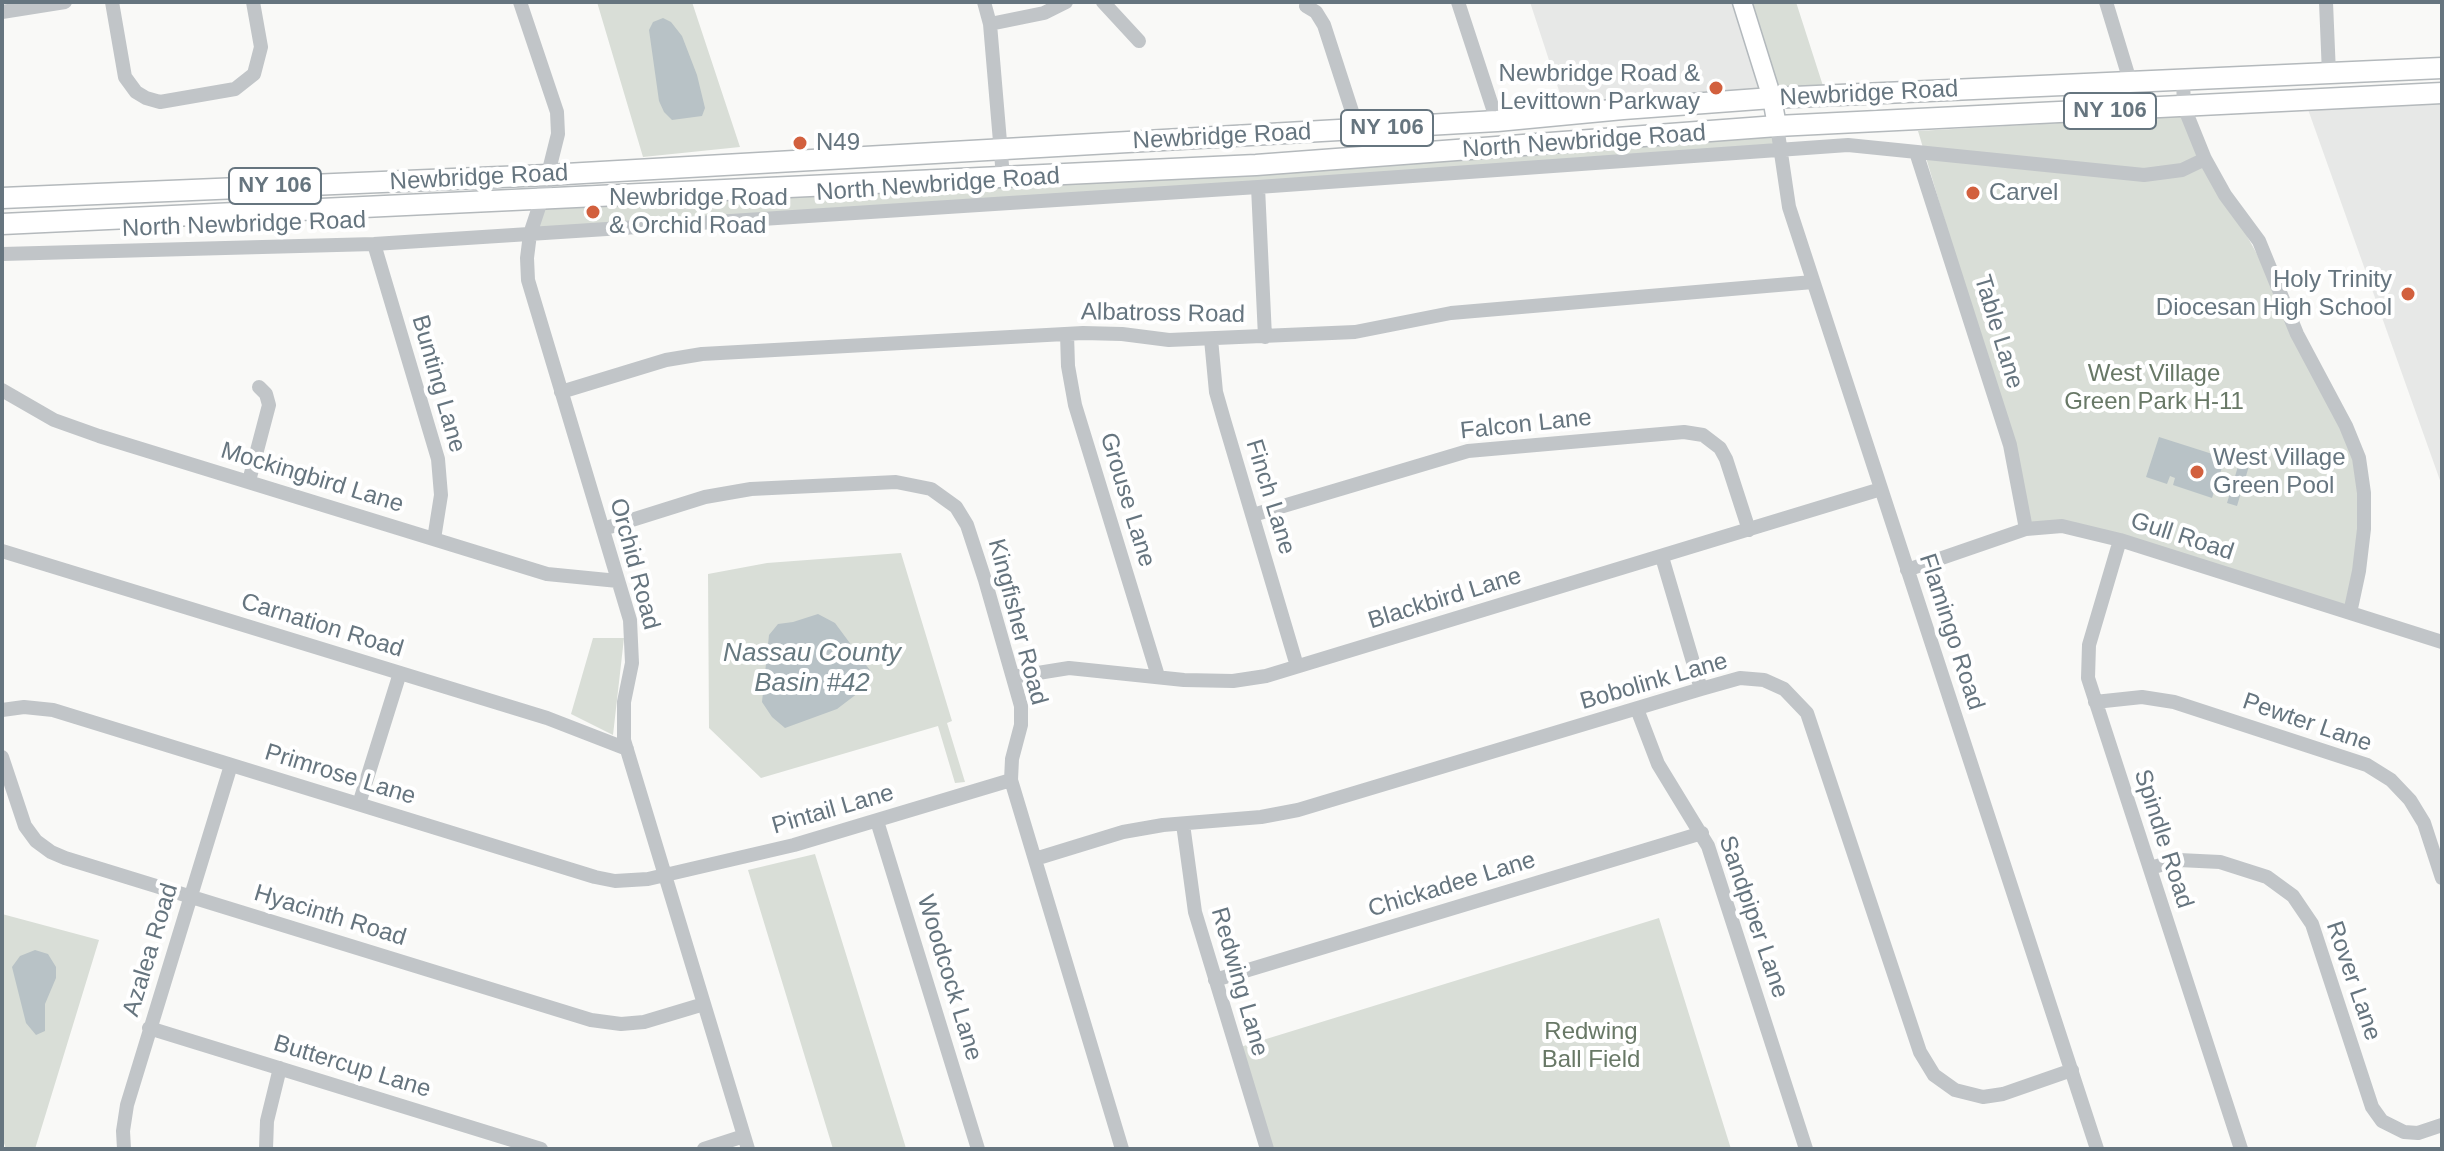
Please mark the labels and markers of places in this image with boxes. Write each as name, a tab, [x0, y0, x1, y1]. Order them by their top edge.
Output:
place label: Newbridge Road & Levittown Parkway	[1499, 60, 1700, 116]
marker: Newbridge Road & Levittown Parkway	[1707, 79, 1725, 97]
place label: N49	[816, 129, 860, 157]
marker: N49	[791, 134, 809, 152]
place label: Carvel	[1989, 179, 2058, 207]
place label: Newbridge Road & Orchid Road	[609, 184, 788, 240]
marker: Carvel	[1964, 184, 1982, 202]
marker: Newbridge Road & Orchid Road	[584, 203, 602, 221]
place label: Holy Trinity Diocesan High School	[2156, 266, 2392, 322]
marker: Holy Trinity Diocesan High School	[2399, 285, 2417, 303]
place label: West Village Green Pool	[2213, 444, 2346, 500]
marker: West Village Green Pool	[2188, 463, 2206, 481]

